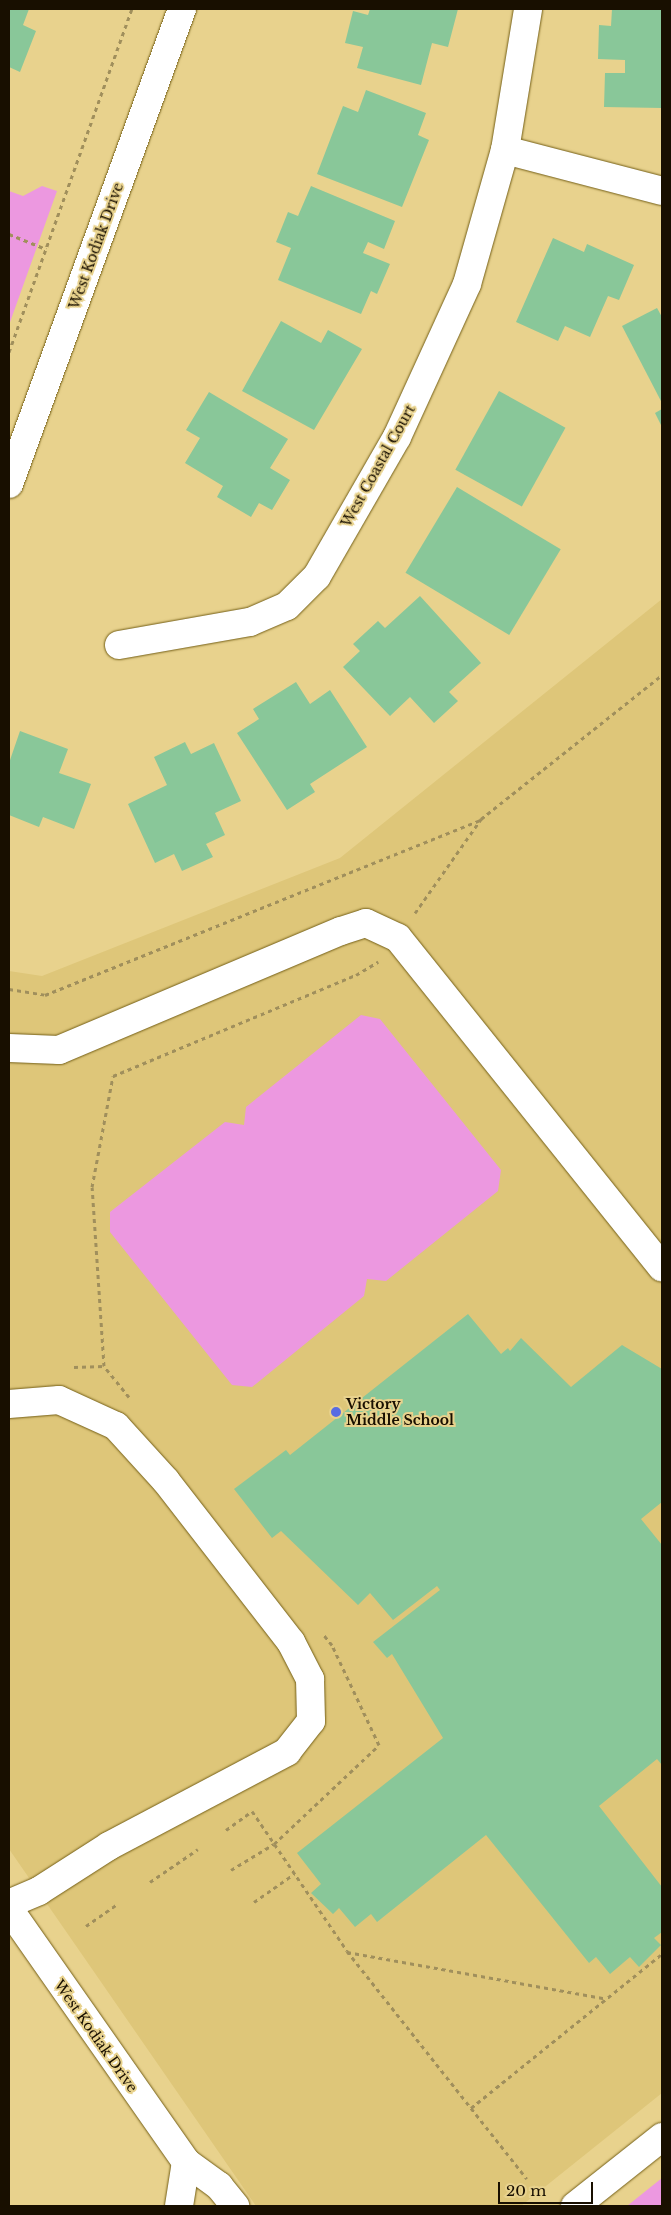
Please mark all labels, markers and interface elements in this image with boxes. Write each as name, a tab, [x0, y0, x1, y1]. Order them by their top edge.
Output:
street label: West Kodiak Drive	[65, 180, 127, 312]
street label: West Coastal Court	[337, 402, 419, 530]
place label: Victory Middle School	[346, 1396, 454, 1428]
marker: Victory Middle School	[330, 1406, 342, 1418]
street label: West Kodiak Drive	[51, 1977, 141, 2095]
scale bar	[501, 2172, 596, 2204]
text: 20 m	[506, 2181, 546, 2200]

